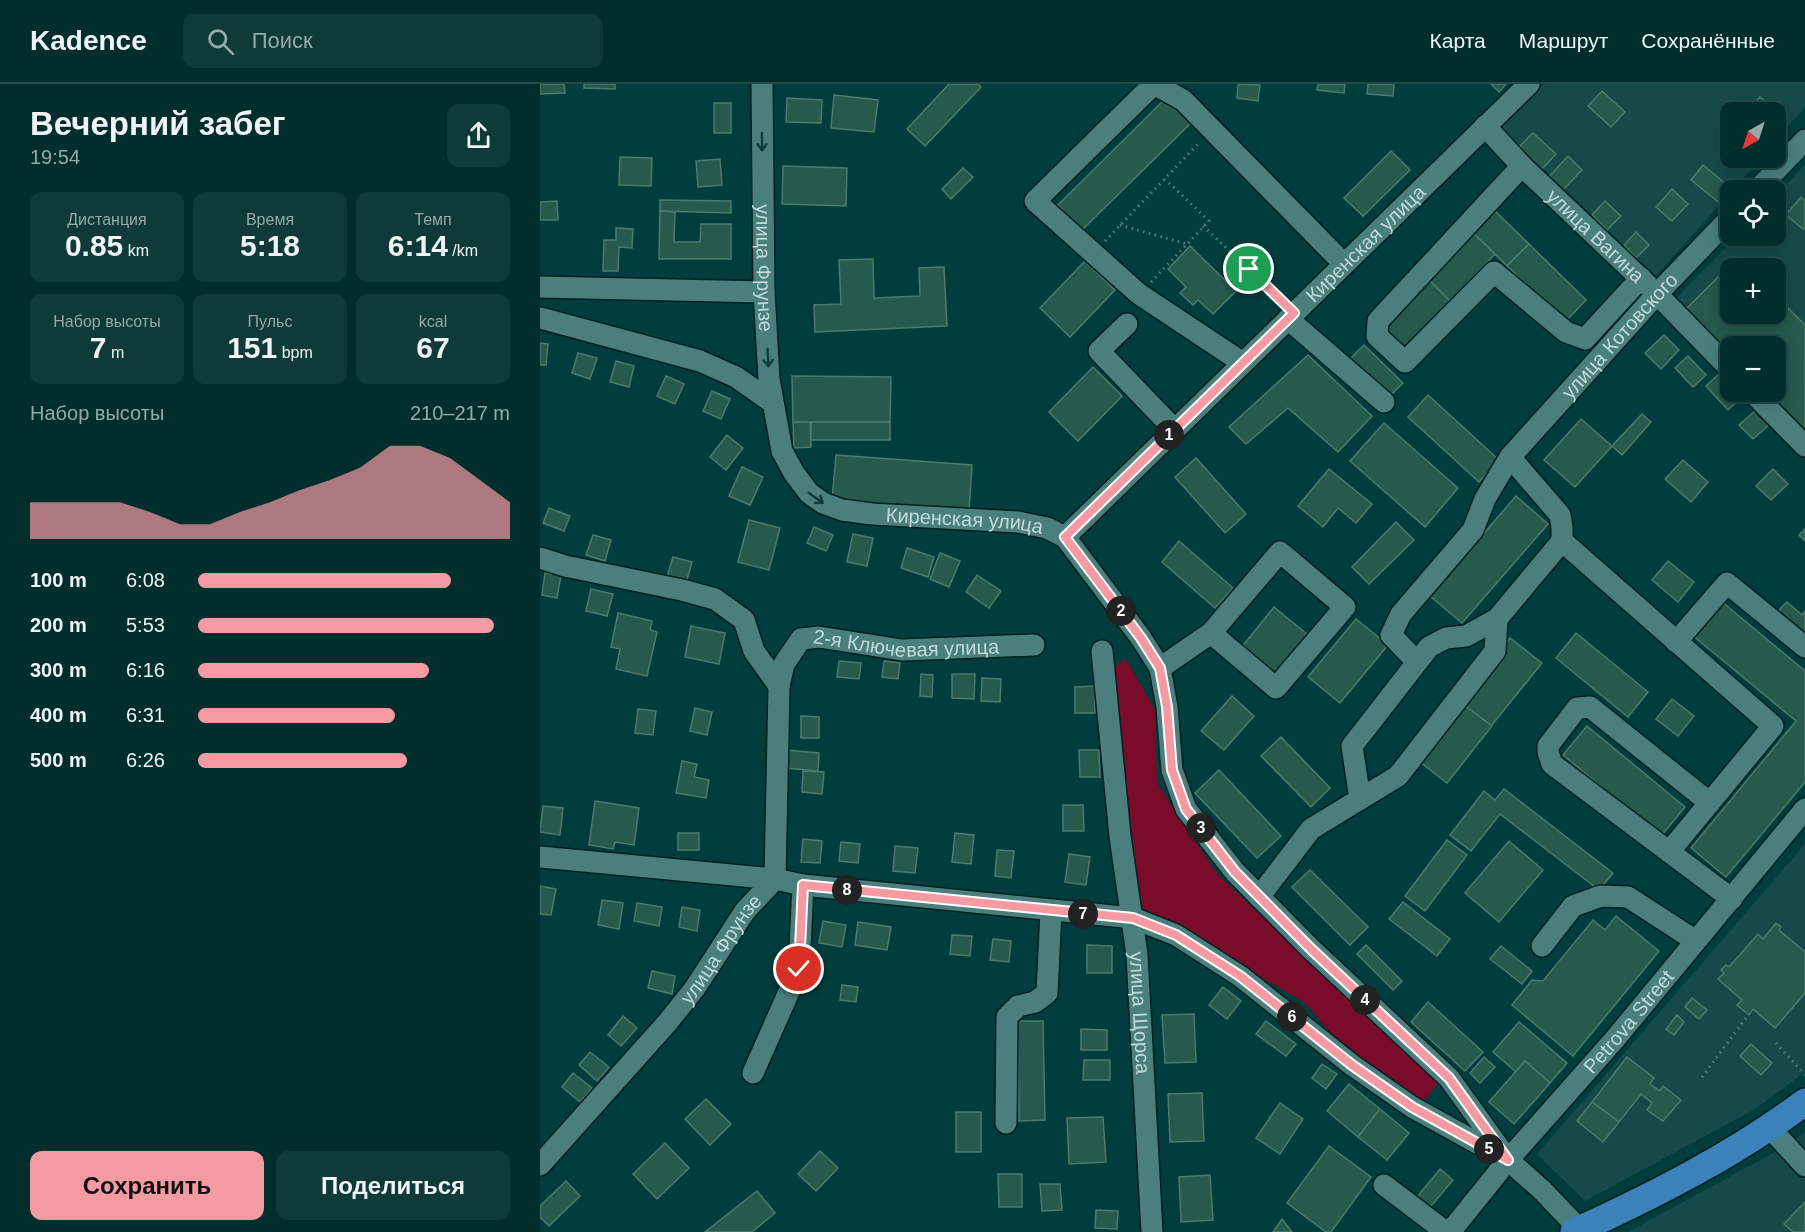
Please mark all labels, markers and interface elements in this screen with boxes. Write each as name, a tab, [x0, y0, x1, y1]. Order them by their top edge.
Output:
search box	[183, 14, 603, 68]
text: Kadence	[30, 25, 147, 56]
icon: search	[204, 25, 237, 58]
text: Поиск	[252, 28, 313, 53]
text: Карта	[1430, 29, 1486, 52]
text: Маршрут	[1519, 29, 1608, 52]
text: Сохранённые	[1641, 29, 1775, 52]
north arrow	[1720, 102, 1786, 168]
map controls	[1720, 102, 1786, 402]
button: share	[447, 104, 510, 167]
text: Вечерний забег	[30, 105, 286, 142]
one-way arrow	[757, 132, 768, 152]
text: 19:54	[30, 146, 80, 168]
street label: Киренская улица	[1301, 180, 1430, 307]
button: locate	[1720, 180, 1786, 246]
street label: улица Вагина	[1542, 185, 1649, 288]
street label: улица Фрунзе	[752, 204, 777, 332]
text: Дистанция	[67, 211, 147, 228]
text: Время	[246, 211, 294, 228]
text: Темп	[414, 211, 452, 228]
text: 0.85	[65, 229, 123, 262]
text: 5:18	[240, 229, 300, 262]
text: 6:14	[388, 229, 448, 262]
text: km	[123, 242, 149, 259]
text: /km	[448, 242, 478, 259]
pin	[1223, 243, 1274, 294]
icon: arrive	[1232, 252, 1265, 285]
button: +	[1720, 258, 1786, 324]
street label: улица Котовского	[1557, 269, 1682, 403]
text: Набор высоты	[53, 313, 161, 330]
text: Пульс	[248, 313, 292, 330]
text: kcal	[419, 313, 447, 330]
text: 7	[90, 331, 106, 364]
text: 151	[227, 331, 277, 364]
text: 67	[416, 331, 450, 364]
button: −	[1720, 336, 1786, 402]
text: m	[106, 344, 124, 361]
text: bpm	[277, 344, 313, 361]
one-way arrow	[762, 348, 773, 368]
text: Набор высоты	[30, 402, 164, 424]
text: 210–217 m	[410, 402, 510, 424]
pin: 1	[1154, 420, 1184, 450]
text: 1	[1165, 426, 1173, 443]
one-way arrow	[807, 492, 823, 504]
street label: Киренская улица	[885, 504, 1046, 538]
text: 100 m	[30, 569, 87, 591]
text: 6:08	[126, 569, 165, 591]
pin: 2	[1106, 596, 1136, 626]
text: 2	[1117, 602, 1125, 619]
text: 200 m	[30, 614, 87, 636]
text: 5:53	[126, 614, 165, 636]
street label: 2-я Ключевая улица	[812, 625, 1000, 662]
text: 300 m	[30, 659, 87, 681]
text: 6:16	[126, 659, 165, 681]
text: 400 m	[30, 704, 87, 726]
text: 6:31	[126, 704, 165, 726]
text: 500 m	[30, 749, 87, 771]
text: 6:26	[126, 749, 165, 771]
pin: 3	[1186, 813, 1216, 843]
text: 3	[1197, 819, 1205, 836]
pin: 8	[832, 875, 862, 905]
text: 8	[843, 881, 851, 898]
street label: улица Фрунзе	[676, 890, 766, 1008]
pin: 7	[1068, 899, 1098, 929]
text: 7	[1079, 905, 1087, 922]
pin	[773, 943, 824, 994]
street label: улица Щорса	[1126, 951, 1154, 1076]
icon: check	[782, 952, 815, 985]
street label: Petrova Street	[1579, 965, 1679, 1078]
pin: 4	[1350, 985, 1380, 1015]
text: 4	[1361, 991, 1369, 1008]
pin: 6	[1277, 1002, 1307, 1032]
text: 6	[1288, 1008, 1296, 1025]
pin: 5	[1474, 1134, 1504, 1164]
text: 5	[1485, 1140, 1493, 1157]
button: Сохранить	[30, 1151, 264, 1220]
button: Поделиться	[276, 1151, 510, 1220]

